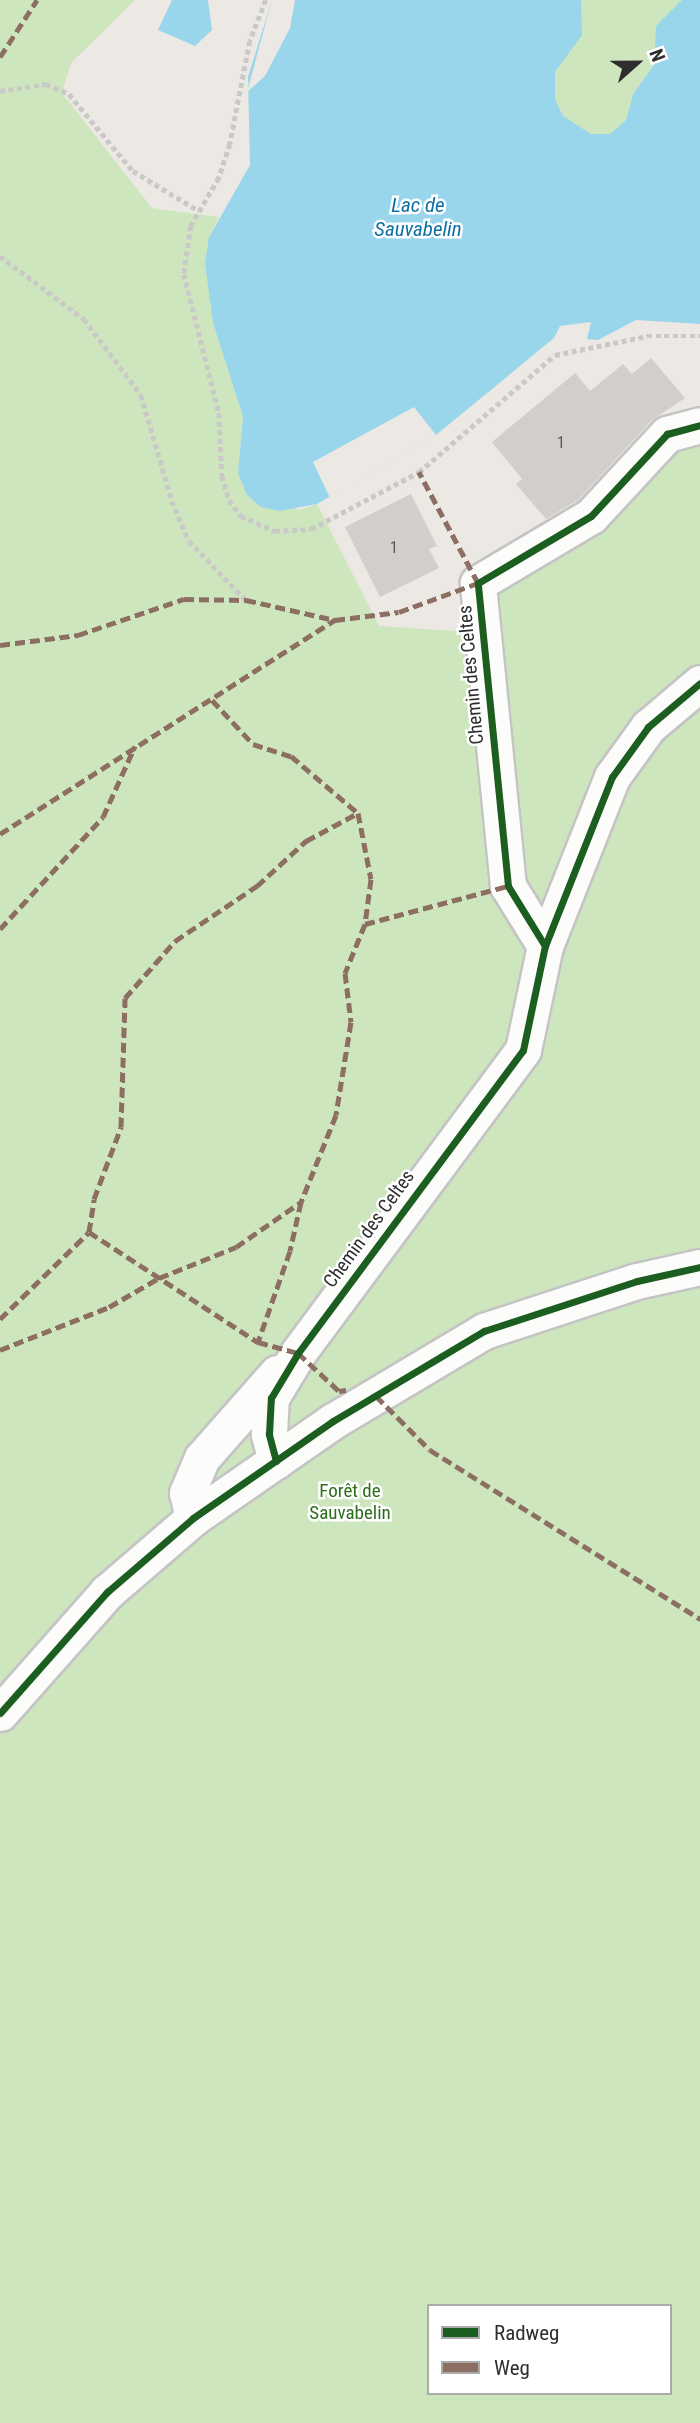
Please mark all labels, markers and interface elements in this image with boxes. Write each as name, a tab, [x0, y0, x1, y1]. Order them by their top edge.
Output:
north arrow	[602, 28, 672, 98]
text: N	[644, 46, 670, 65]
water label: Lac de Sauvabelin	[374, 192, 462, 242]
house number: 1	[557, 433, 565, 453]
house number: 1	[390, 538, 398, 558]
street label: Chemin des Celtes	[454, 604, 488, 746]
street label: Chemin des Celtes	[319, 1166, 419, 1292]
park label: Forêt de Sauvabelin	[309, 1480, 391, 1524]
legend	[427, 2304, 672, 2395]
text: Radweg	[494, 2321, 559, 2345]
text: Weg	[494, 2356, 530, 2380]

